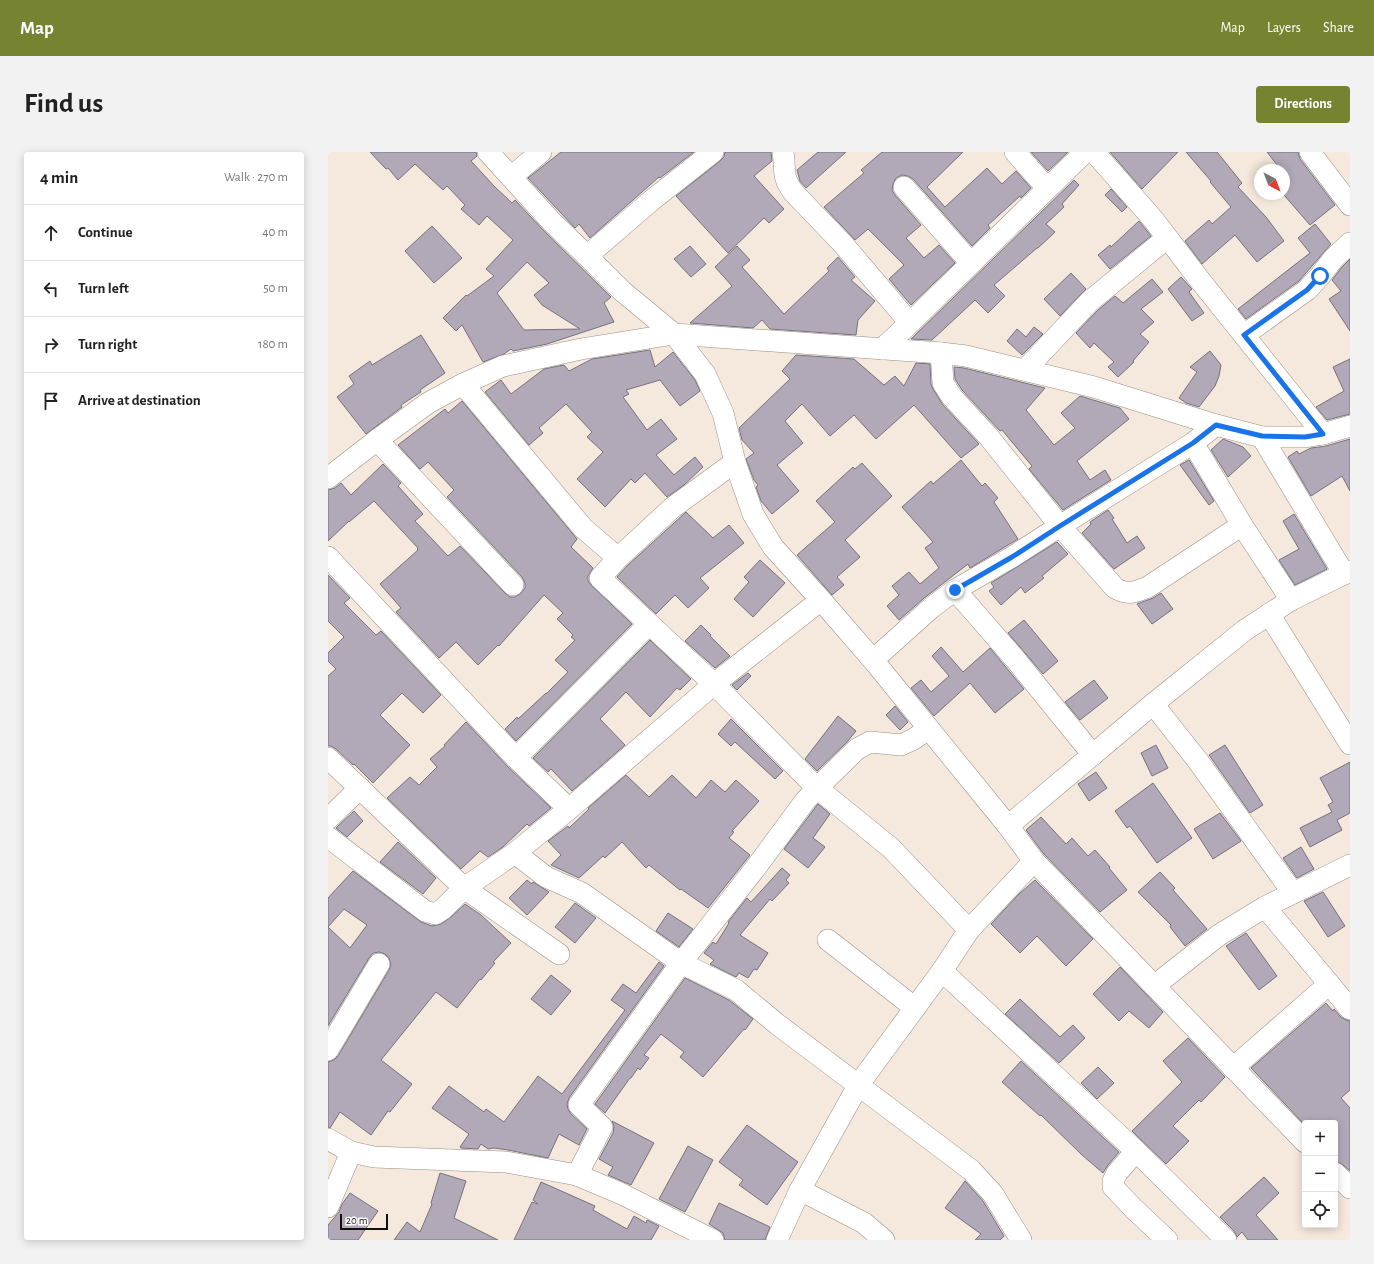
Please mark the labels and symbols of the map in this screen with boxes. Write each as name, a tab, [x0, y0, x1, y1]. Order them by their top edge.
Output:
north arrow	[1254, 164, 1290, 200]
route start	[1311, 267, 1329, 285]
route end	[946, 581, 964, 599]
scale bar	[340, 1212, 388, 1231]

